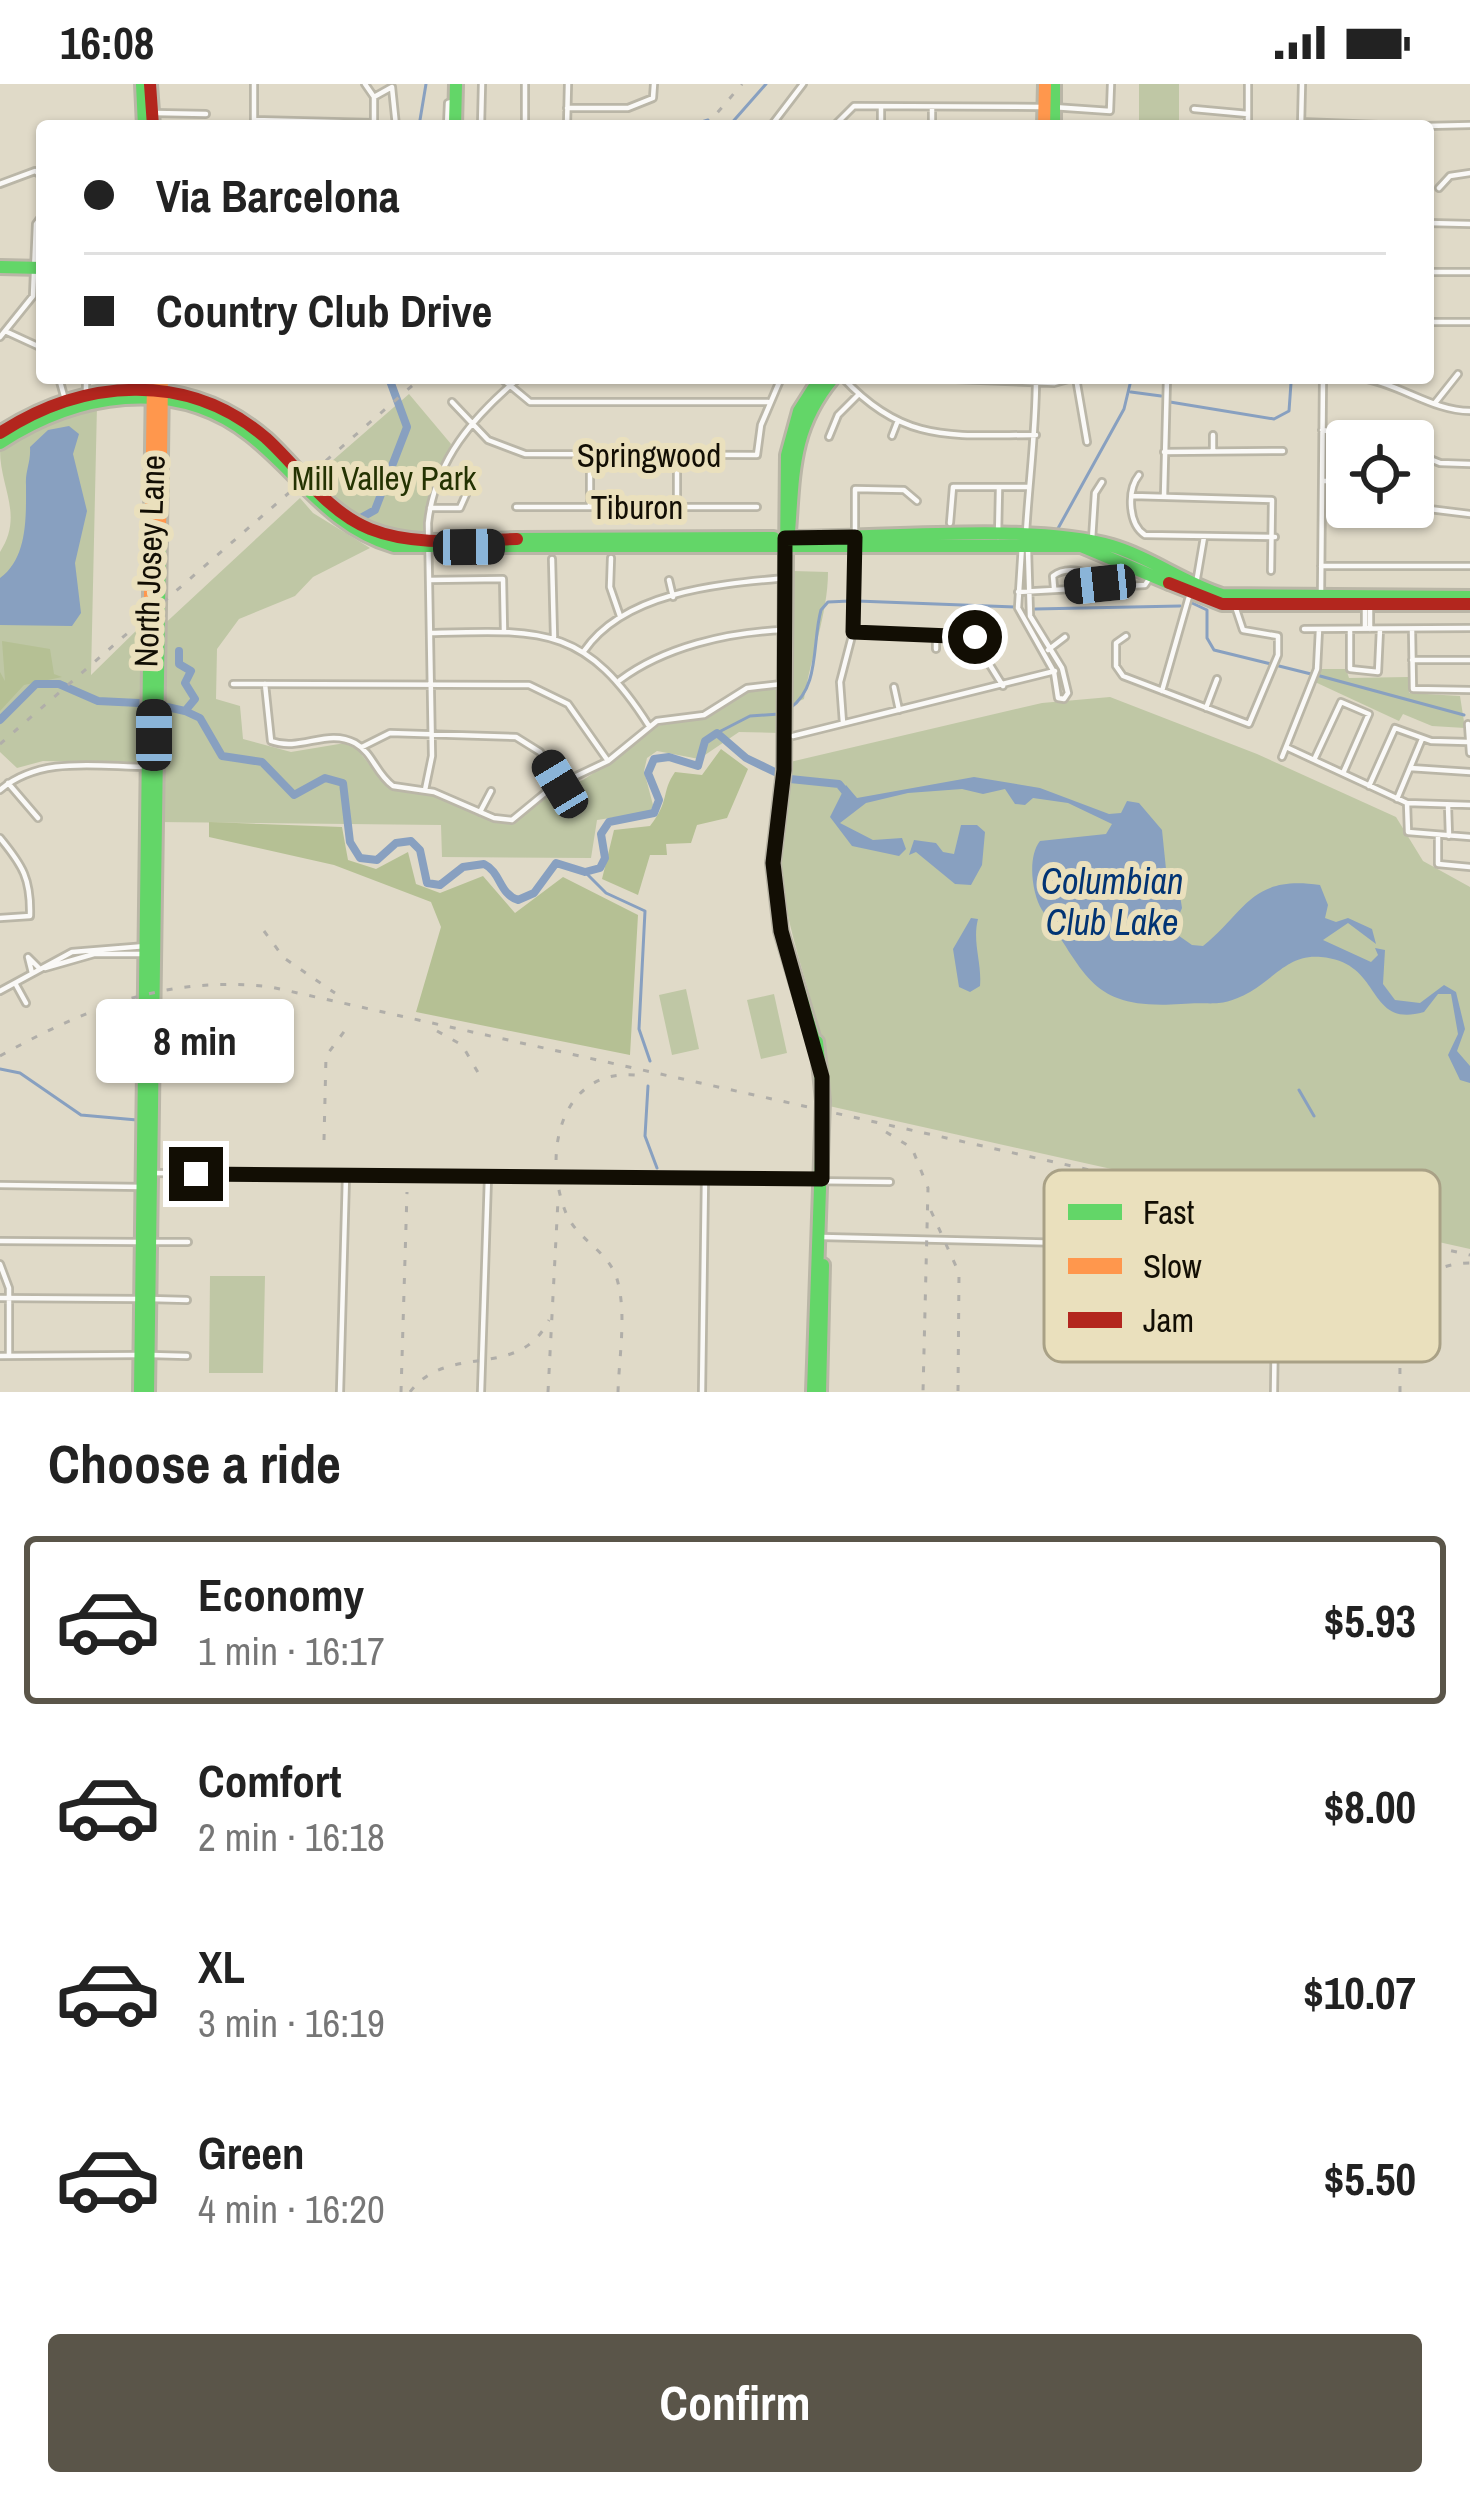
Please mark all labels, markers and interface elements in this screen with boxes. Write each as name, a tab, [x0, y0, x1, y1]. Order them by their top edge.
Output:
text: 16:08	[60, 12, 154, 73]
text: Via Barcelona	[156, 165, 399, 226]
text: Country Club Drive	[156, 280, 492, 341]
map controls	[1326, 420, 1434, 528]
button: locate	[1326, 420, 1434, 528]
street label: Springwood	[577, 433, 721, 477]
street label: North Josey Lane	[123, 454, 175, 668]
park label: Mill Valley Park	[292, 456, 477, 500]
street label: Tiburon	[591, 485, 683, 529]
car	[433, 528, 505, 566]
car	[1062, 562, 1138, 606]
route start	[948, 610, 1002, 664]
car	[136, 699, 172, 771]
car	[526, 744, 594, 824]
water label: Columbian Club Lake	[1041, 857, 1183, 946]
callout: 8 min	[97, 1000, 295, 1084]
text: 8 min	[153, 1015, 237, 1067]
route end	[169, 1147, 223, 1201]
legend	[1044, 1170, 1440, 1362]
text: Fast	[1143, 1190, 1194, 1234]
text: Slow	[1143, 1244, 1202, 1288]
text: Jam	[1143, 1298, 1194, 1342]
text: Choose a ride	[48, 1427, 341, 1500]
text: Economy	[198, 1564, 364, 1625]
icon: car	[54, 1566, 162, 1674]
text: $5.93	[1324, 1590, 1416, 1651]
text: 1 min · 16:17	[198, 1625, 385, 1677]
text: Comfort	[198, 1750, 341, 1811]
icon: car	[54, 1752, 162, 1860]
text: $8.00	[1324, 1776, 1416, 1837]
text: 2 min · 16:18	[198, 1811, 385, 1863]
text: XL	[198, 1936, 245, 1997]
icon: car	[54, 1938, 162, 2046]
text: $10.07	[1303, 1962, 1416, 2023]
text: 3 min · 16:19	[198, 1997, 385, 2049]
text: Green	[198, 2122, 305, 2183]
icon: car	[54, 2124, 162, 2232]
text: $5.50	[1324, 2148, 1416, 2209]
text: 4 min · 16:20	[198, 2183, 385, 2235]
button: Confirm	[48, 2334, 1422, 2472]

